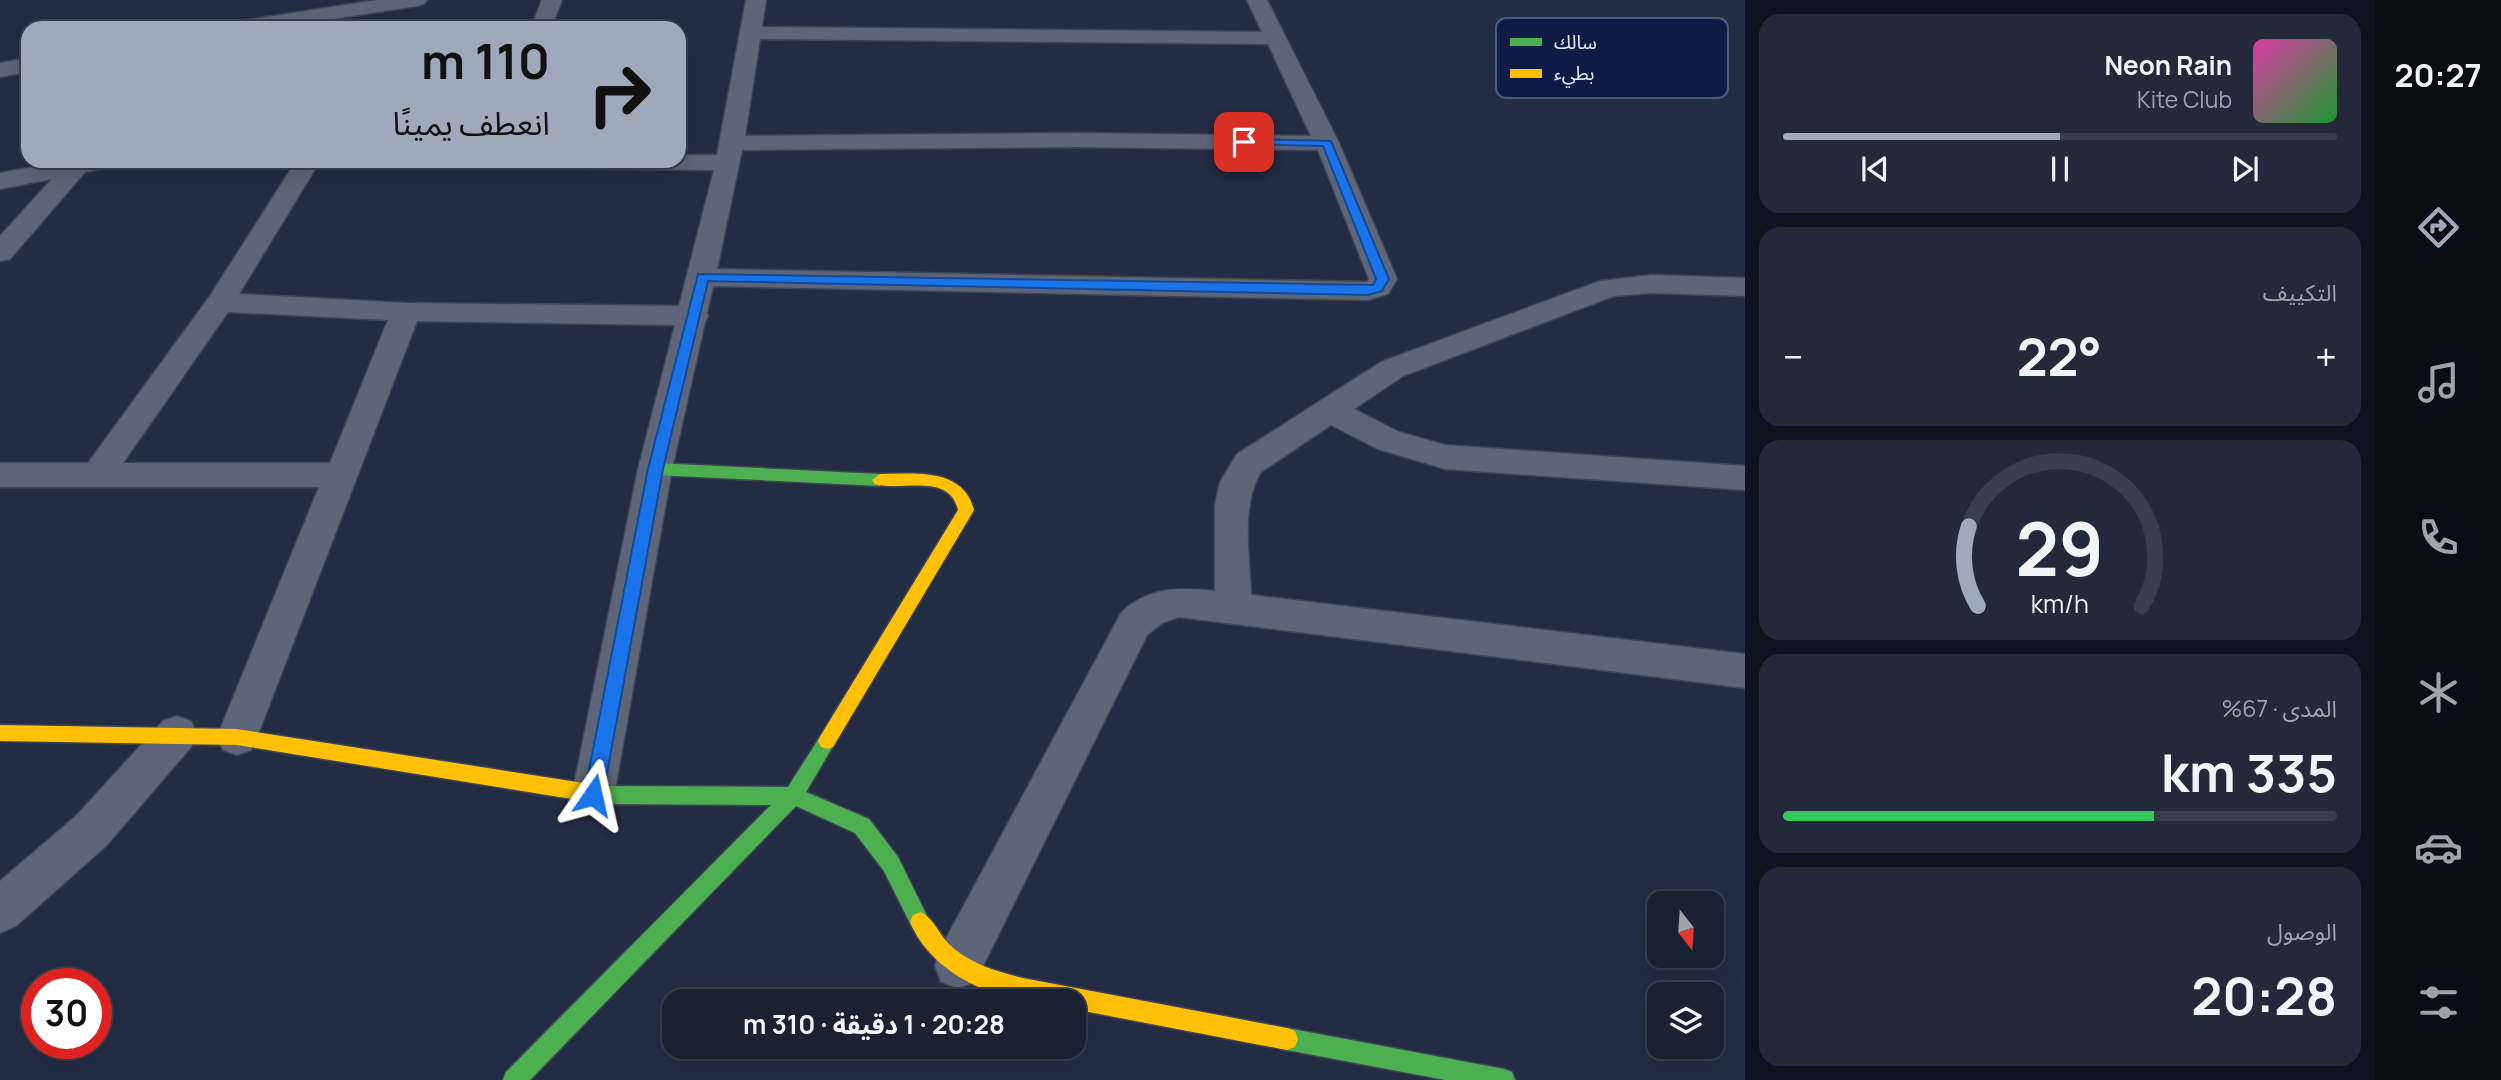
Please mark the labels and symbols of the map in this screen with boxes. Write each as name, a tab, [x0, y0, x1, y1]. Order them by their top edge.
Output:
legend	[1496, 18, 1728, 98]
text: سالك	[1554, 29, 1597, 55]
text: بطيء	[1554, 60, 1594, 88]
pin	[1214, 112, 1274, 172]
position arrow	[556, 758, 630, 832]
north arrow	[1647, 891, 1724, 968]
speed limit sign: 30	[21, 968, 112, 1059]

